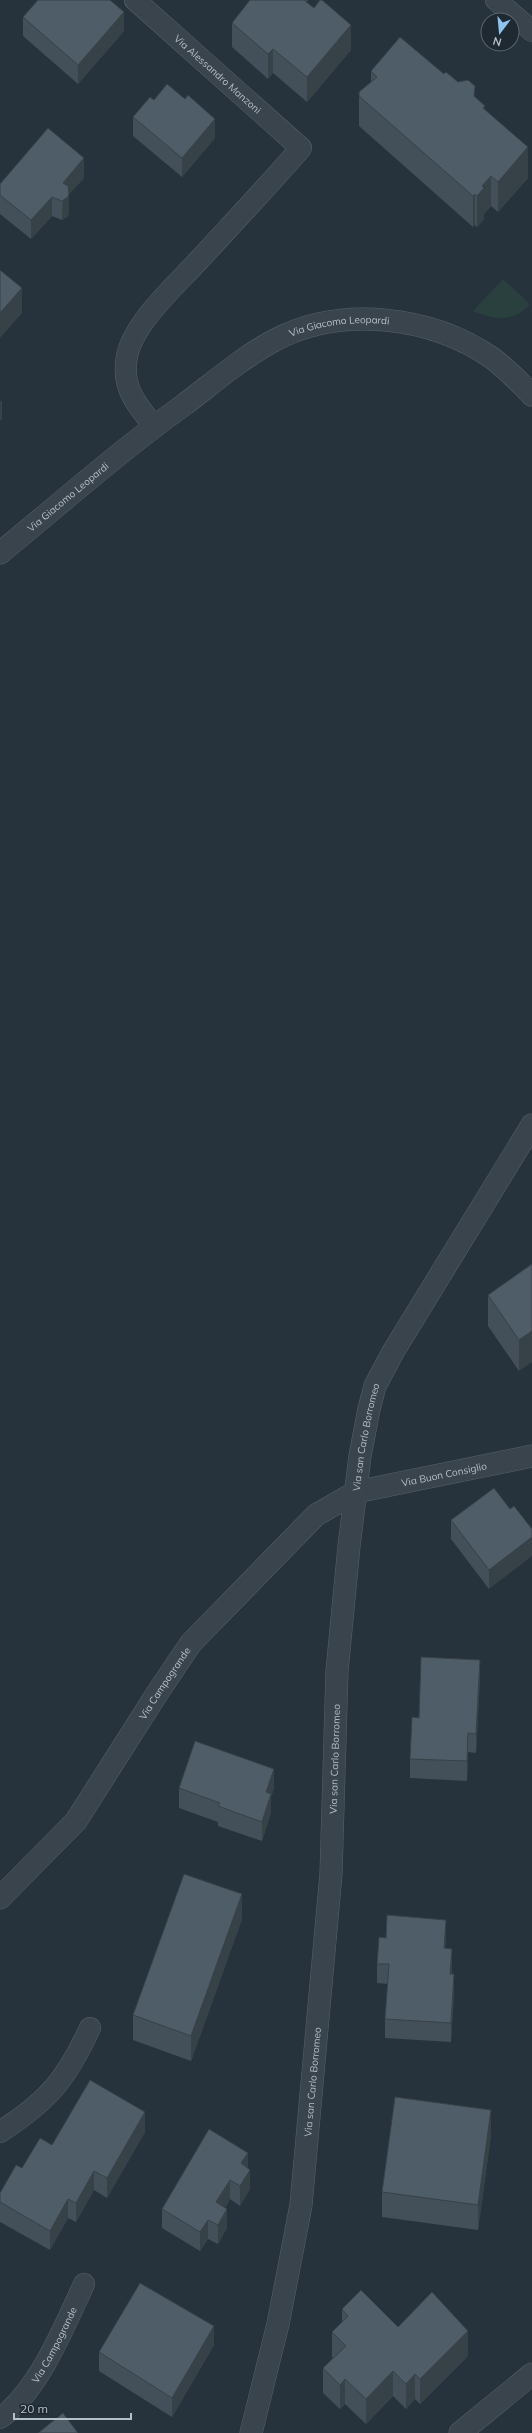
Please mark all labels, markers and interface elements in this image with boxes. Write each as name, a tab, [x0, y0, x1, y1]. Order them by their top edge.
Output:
north arrow	[480, 12, 520, 52]
street label: Via Alessandro Manzoni	[172, 32, 264, 116]
text: N	[491, 34, 503, 49]
street label: Via Giacomo Leopardi	[287, 313, 390, 339]
street label: Via Giacomo Leopardi	[24, 459, 111, 534]
street label: Via san Carlo Borromeo	[349, 1380, 382, 1492]
street label: Via Buon Consiglio	[400, 1459, 488, 1489]
street label: Via Campogrande	[136, 1644, 193, 1722]
street label: Via san Carlo Borromeo	[326, 1703, 343, 1814]
street label: Via san Carlo Borromeo	[301, 2026, 324, 2137]
street label: Via Campogrande	[28, 2305, 79, 2385]
scale bar	[14, 2395, 131, 2421]
text: 20 m	[20, 2401, 48, 2416]

